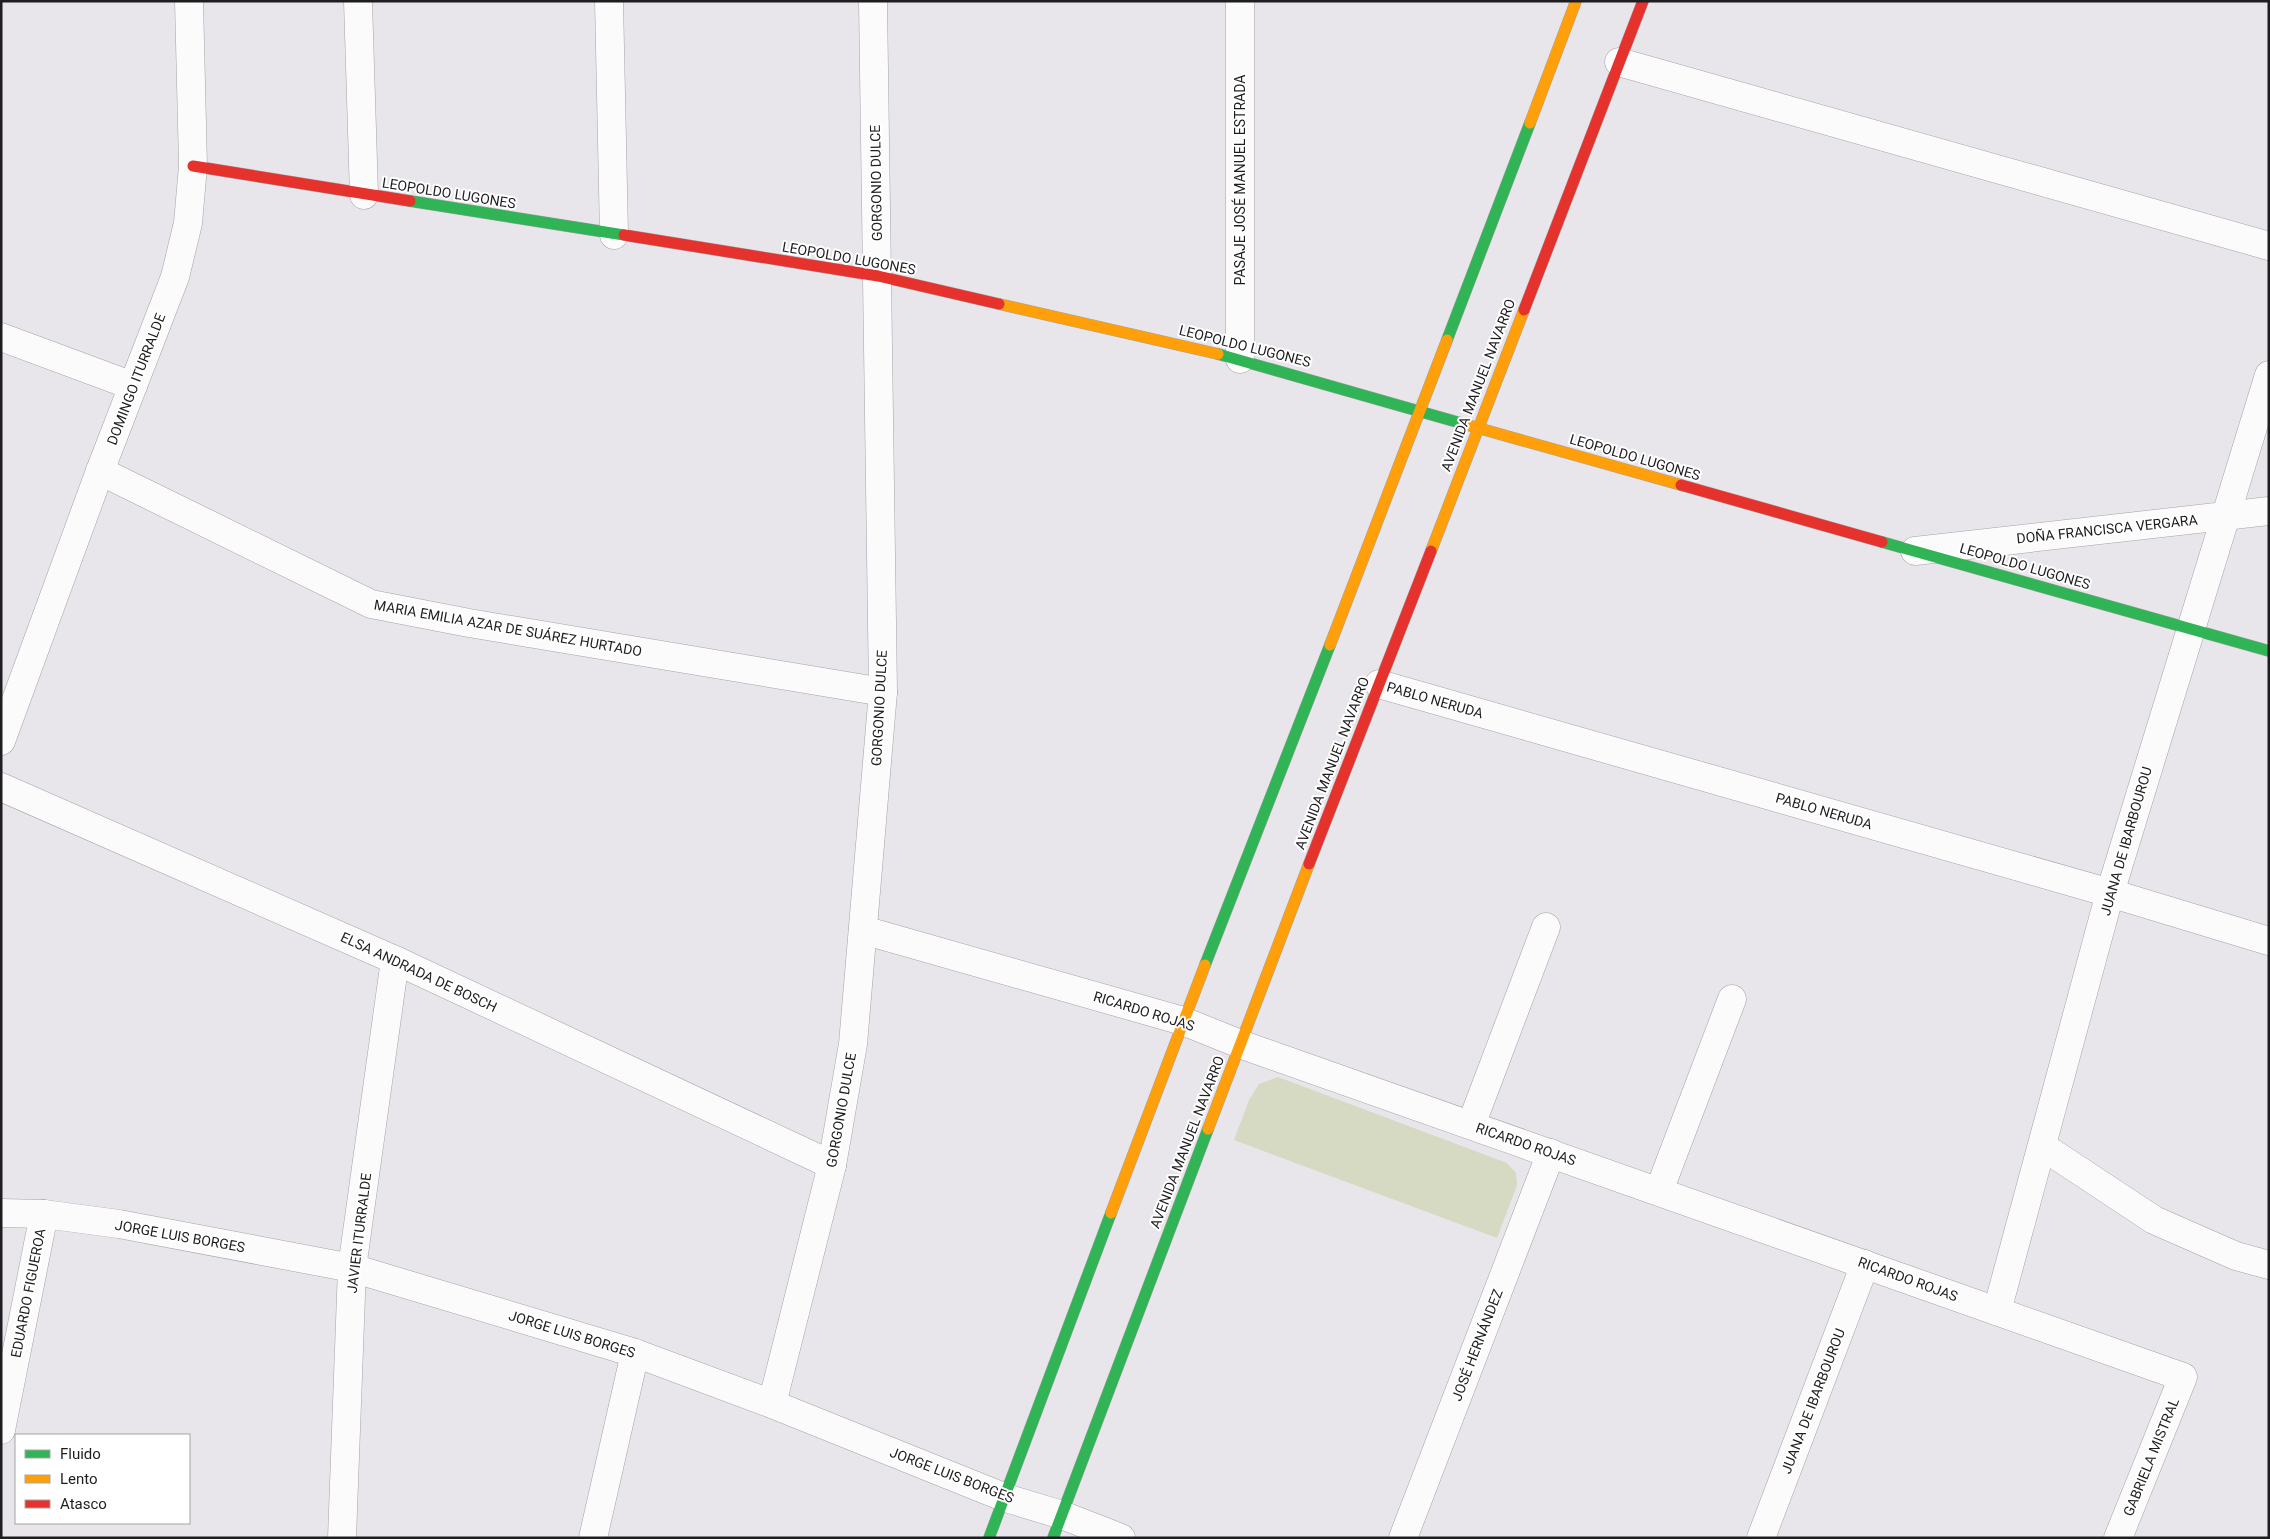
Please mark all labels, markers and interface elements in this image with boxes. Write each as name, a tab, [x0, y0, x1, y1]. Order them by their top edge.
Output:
street label: PASAJE JOSÉ MANUEL ESTRADA	[1231, 75, 1248, 285]
street label: GORGONIO DULCE	[867, 125, 885, 241]
street label: LEOPOLDO LUGONES	[381, 175, 517, 211]
street label: LEOPOLDO LUGONES	[781, 238, 917, 278]
street label: AVENIDA MANUEL NAVARRO	[1438, 297, 1518, 473]
street label: DOMINGO ITURRALDE	[104, 311, 168, 447]
street label: LEOPOLDO LUGONES	[1178, 322, 1312, 370]
street label: LEOPOLDO LUGONES	[1568, 431, 1702, 483]
street label: DOÑA FRANCISCA VERGARA	[2016, 511, 2198, 546]
street label: LEOPOLDO LUGONES	[1958, 540, 2092, 592]
street label: MARIA EMILIA AZAR DE SUÁREZ HURTADO	[373, 596, 643, 659]
street label: GORGONIO DULCE	[868, 649, 890, 766]
street label: AVENIDA MANUEL NAVARRO	[1292, 675, 1372, 851]
street label: PABLO NERUDA	[1385, 679, 1485, 721]
street label: JUANA DE IBARBOUROU	[2097, 765, 2155, 917]
street label: PABLO NERUDA	[1774, 790, 1874, 832]
street label: ELSA ANDRADA DE BOSCH	[338, 929, 500, 1015]
street label: RICARDO ROJAS	[1092, 988, 1196, 1034]
street label: GORGONIO DULCE	[823, 1051, 859, 1169]
street label: AVENIDA MANUEL NAVARRO	[1147, 1054, 1227, 1230]
street label: RICARDO ROJAS	[1474, 1119, 1578, 1169]
street label: JAVIER ITURRALDE	[344, 1172, 374, 1294]
street label: JORGE LUIS BORGES	[114, 1217, 246, 1255]
street label: EDUARDO FIGUEROA	[8, 1227, 48, 1359]
street label: RICARDO ROJAS	[1856, 1254, 1960, 1304]
street label: JOSÉ HERNÁNDEZ	[1447, 1286, 1506, 1403]
street label: JORGE LUIS BORGES	[507, 1307, 637, 1361]
street label: JUANA DE IBARBOUROU	[1778, 1326, 1848, 1476]
street label: GABRIELA MISTRAL	[2120, 1395, 2182, 1518]
legend	[15, 1434, 190, 1524]
street label: JORGE LUIS BORGES	[888, 1444, 1016, 1506]
text: Fluido	[60, 1445, 101, 1463]
text: Lento	[60, 1470, 98, 1488]
text: Atasco	[60, 1495, 107, 1513]

